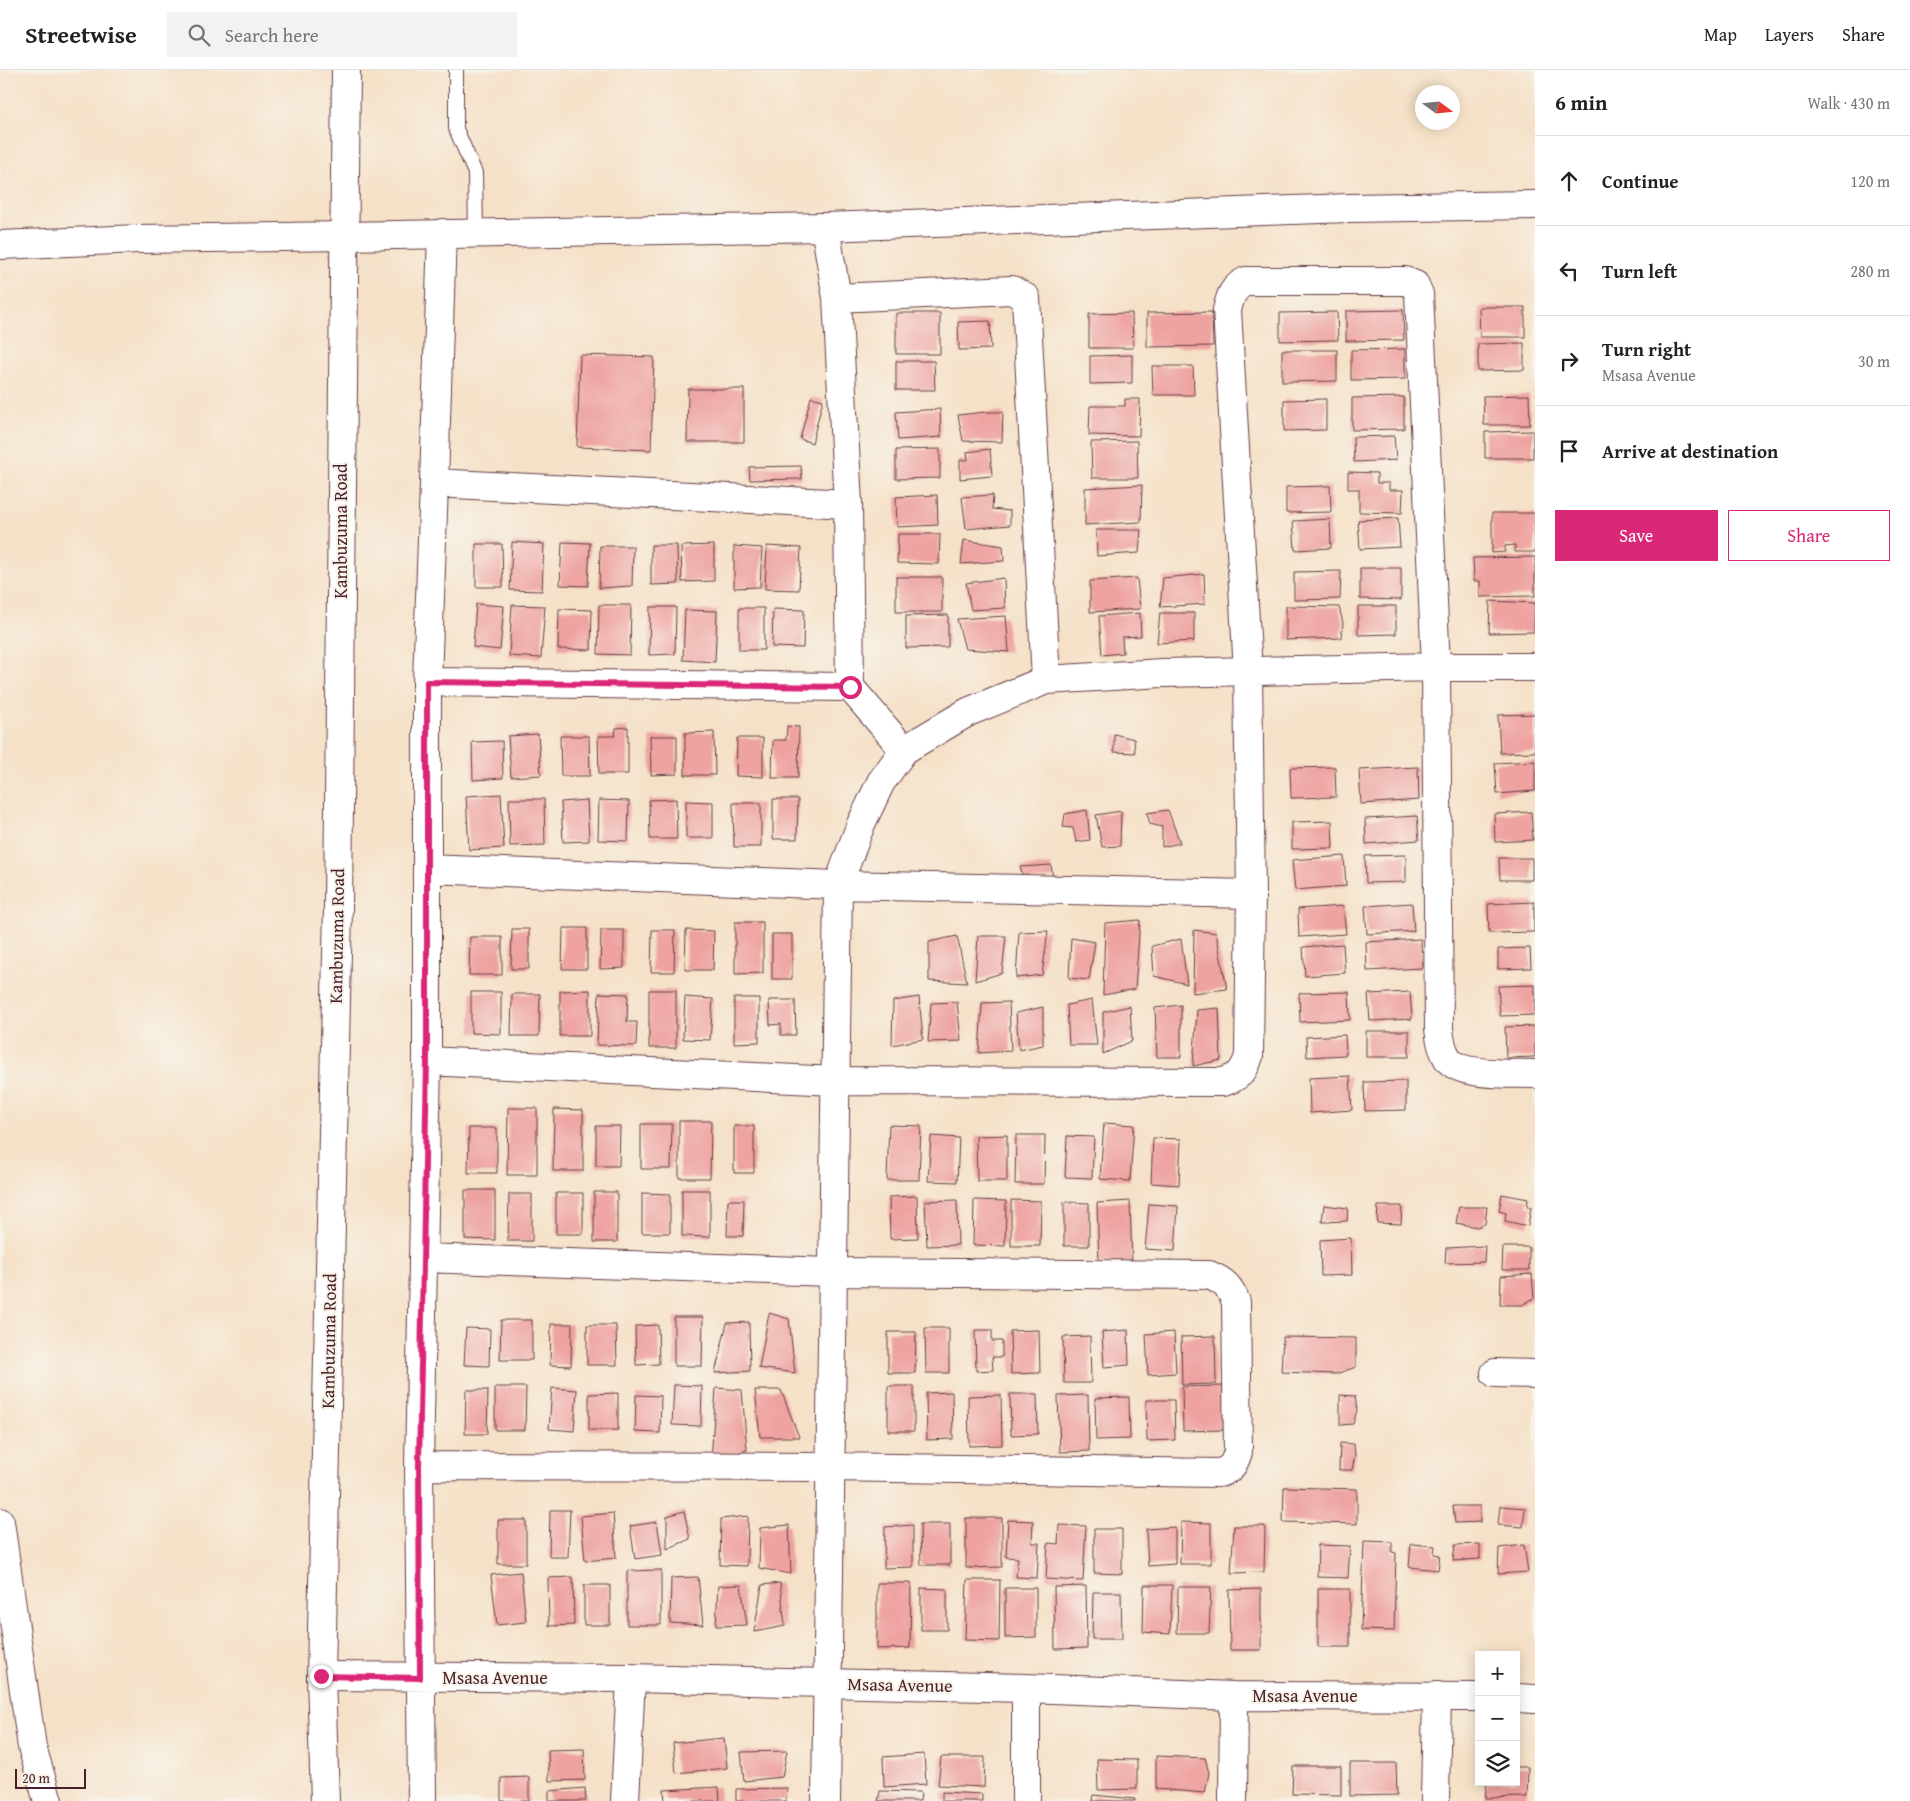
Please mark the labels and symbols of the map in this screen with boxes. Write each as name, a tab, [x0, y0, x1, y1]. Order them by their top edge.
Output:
north arrow	[1415, 85, 1460, 130]
street label: Kambuzuma Road	[327, 463, 354, 599]
route start	[839, 676, 862, 699]
street label: Kambuzuma Road	[322, 868, 351, 1004]
street label: Kambuzuma Road	[314, 1273, 343, 1409]
street label: Msasa Avenue	[442, 1664, 548, 1691]
route end	[310, 1665, 333, 1688]
street label: Msasa Avenue	[847, 1670, 953, 1699]
street label: Msasa Avenue	[1252, 1682, 1358, 1709]
scale bar	[15, 1766, 86, 1789]

